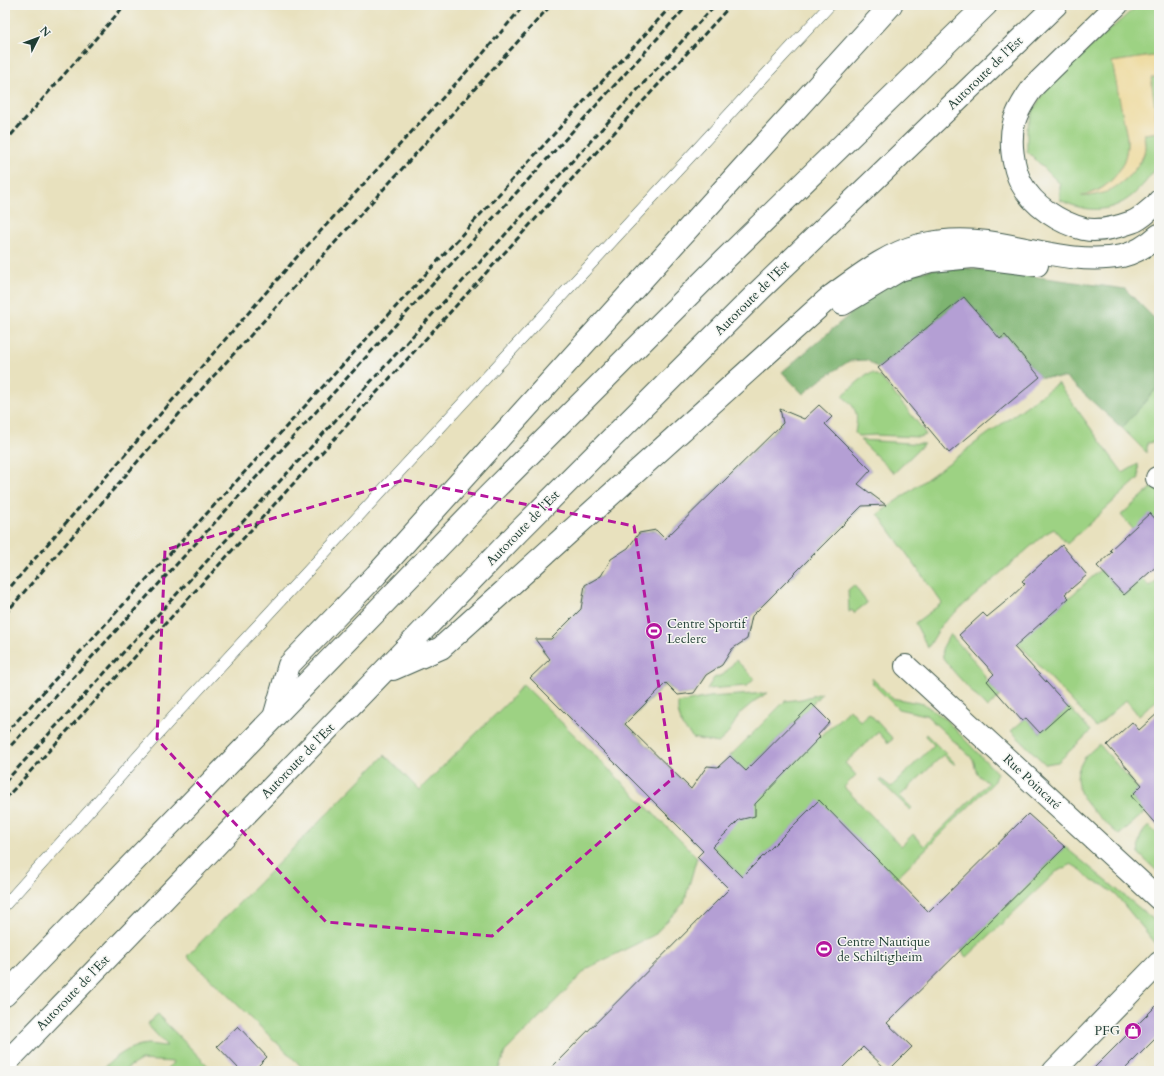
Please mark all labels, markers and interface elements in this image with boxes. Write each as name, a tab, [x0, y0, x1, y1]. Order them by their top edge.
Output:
north arrow	[18, 18, 58, 58]
text: N	[36, 23, 54, 41]
street label: Autoroute de l’Est	[943, 32, 1027, 114]
street label: Autoroute de l’Est	[711, 257, 793, 339]
street label: Autoroute de l’Est	[482, 486, 564, 570]
place label: Centre Sportif Leclerc	[667, 615, 747, 648]
sports icon: Centre Sportif Leclerc	[644, 621, 664, 641]
street label: Autoroute de l’Est	[257, 719, 339, 803]
street label: Rue Poincaré	[999, 750, 1065, 814]
place label: Centre Nautique de Schiltigheim	[837, 933, 930, 966]
sports icon: Centre Nautique de Schiltigheim	[814, 939, 834, 959]
street label: Autoroute de l’Est	[32, 951, 114, 1035]
shop icon: PFG	[1123, 1021, 1143, 1041]
place label: PFG	[1095, 1022, 1120, 1040]

